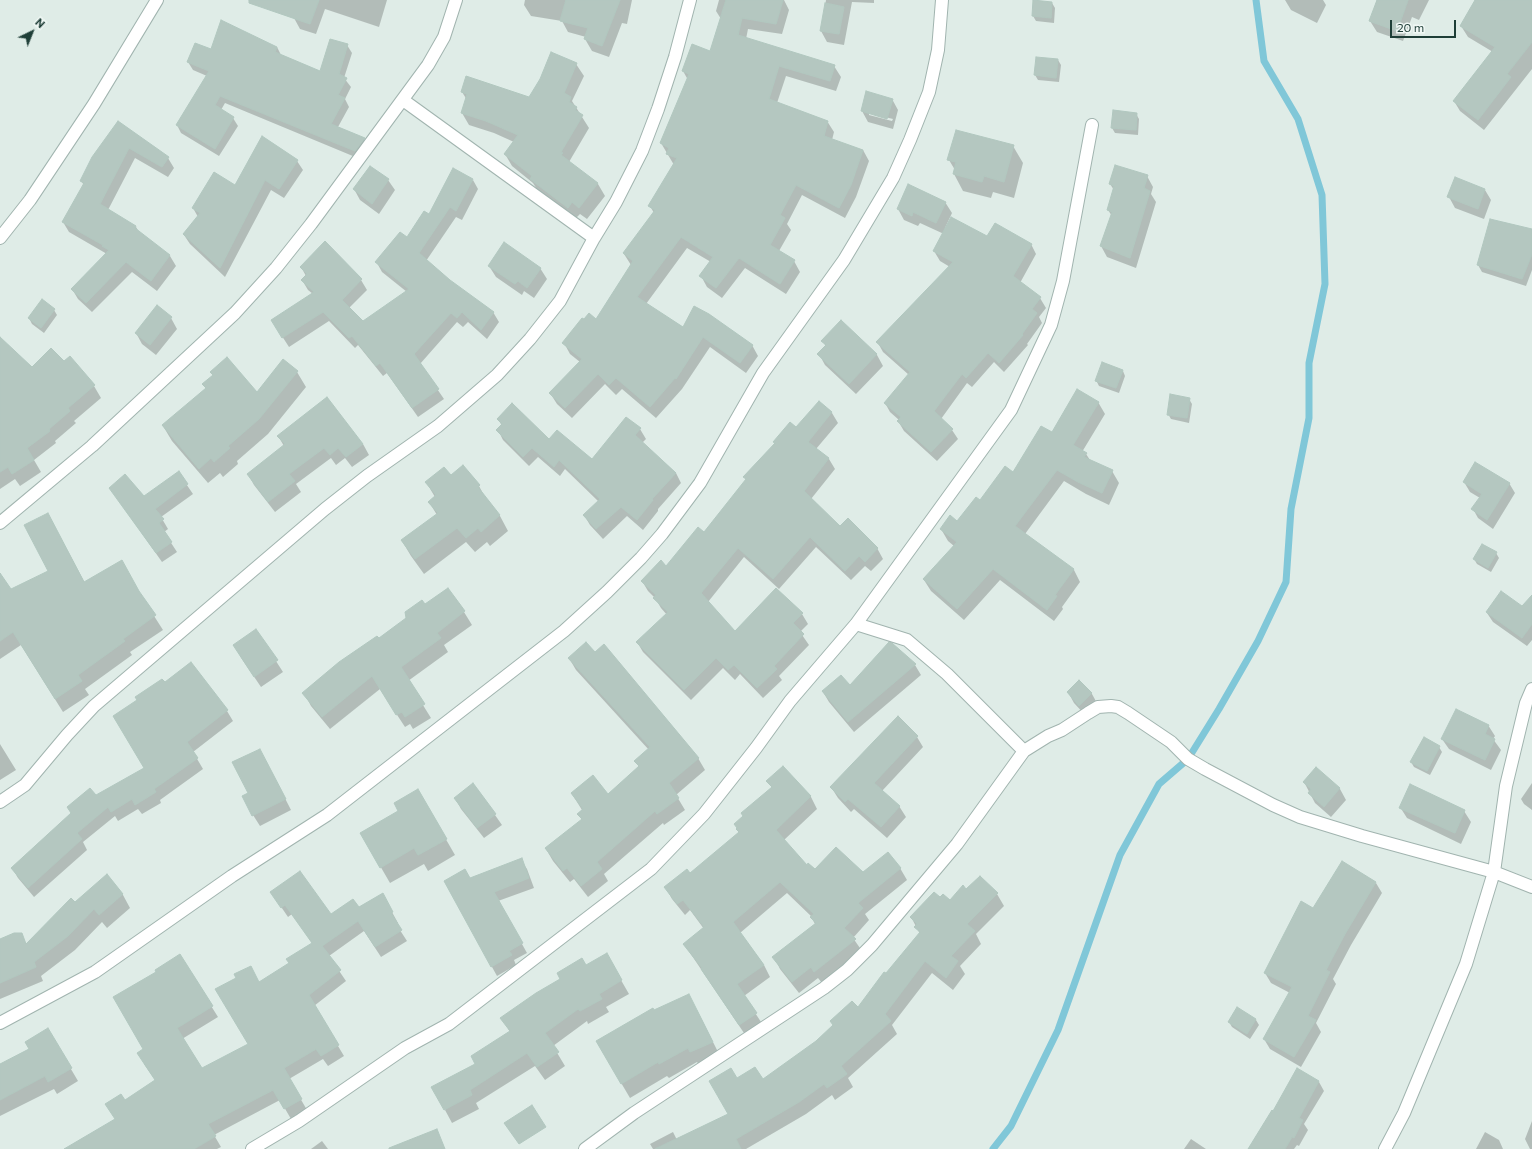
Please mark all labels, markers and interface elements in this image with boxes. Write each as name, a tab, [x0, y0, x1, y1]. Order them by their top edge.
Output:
north arrow	[12, 12, 52, 52]
scale bar	[1392, 12, 1458, 38]
text: N	[33, 15, 48, 30]
text: 20 m	[1397, 20, 1424, 34]

